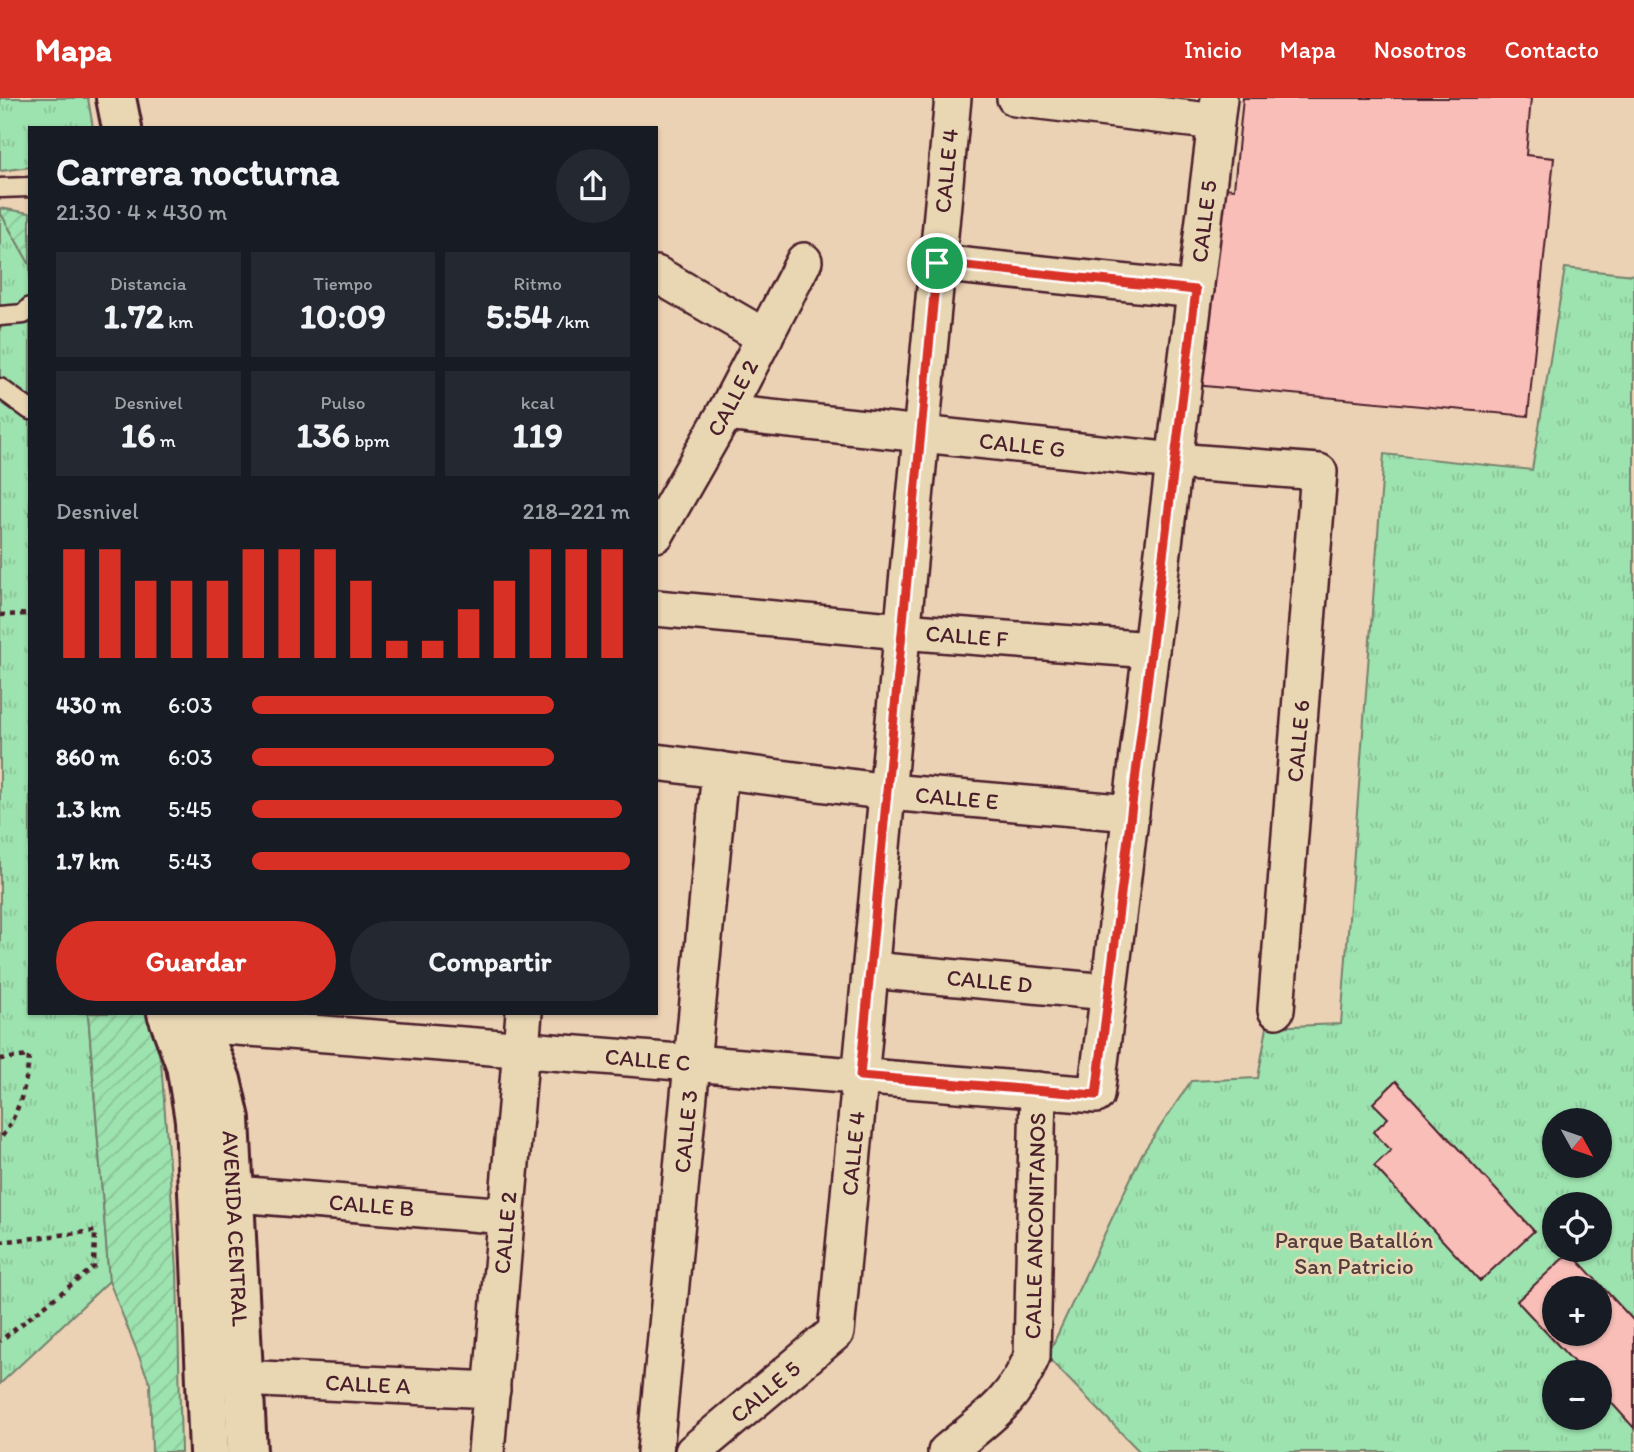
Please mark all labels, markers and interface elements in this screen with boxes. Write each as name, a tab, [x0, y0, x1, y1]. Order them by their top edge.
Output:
text: Mapa	[35, 30, 112, 69]
text: Inicio	[1184, 35, 1242, 64]
text: Mapa	[1280, 35, 1336, 64]
text: Nosotros	[1374, 35, 1466, 64]
text: Contacto	[1504, 35, 1599, 64]
street label: CALLE 4	[928, 127, 964, 214]
text: Carrera nocturna	[56, 149, 339, 195]
button: share	[556, 149, 630, 223]
street label: CALLE 5	[1185, 179, 1223, 264]
text: 21:30 · 4 × 430 m	[56, 198, 227, 226]
pin	[907, 233, 967, 293]
icon: arrive	[918, 244, 956, 282]
text: Distancia	[110, 272, 187, 295]
text: Tiempo	[313, 272, 373, 295]
text: Ritmo	[513, 272, 562, 295]
text: 1.72	[103, 295, 164, 337]
text: 10:09	[300, 295, 386, 337]
text: 5:54	[486, 295, 552, 337]
text: km	[164, 310, 193, 333]
text: /km	[552, 310, 590, 333]
street label: CALLE 2	[701, 355, 764, 441]
text: Desnivel	[114, 391, 183, 414]
text: Pulso	[321, 391, 365, 414]
text: kcal	[521, 391, 555, 414]
text: 16	[121, 414, 156, 456]
text: 136	[296, 414, 350, 456]
text: 119	[512, 414, 563, 456]
street label: CALLE G	[978, 426, 1067, 463]
text: m	[156, 429, 176, 452]
text: bpm	[350, 429, 390, 452]
text: Desnivel	[56, 497, 139, 525]
text: 218–221 m	[522, 497, 630, 525]
street label: CALLE F	[924, 619, 1009, 653]
text: 430 m	[56, 691, 121, 719]
text: 6:03	[168, 691, 213, 719]
street label: CALLE 6	[1280, 698, 1316, 784]
text: 860 m	[56, 743, 119, 771]
text: 6:03	[168, 743, 213, 771]
street label: CALLE E	[914, 780, 1000, 816]
text: 1.3 km	[56, 795, 120, 823]
text: 5:45	[168, 795, 212, 823]
text: 1.7 km	[56, 847, 119, 875]
text: 5:43	[168, 847, 212, 875]
button: Guardar	[56, 921, 336, 1001]
button: Compartir	[350, 921, 630, 1001]
street label: CALLE D	[945, 963, 1034, 999]
street label: CALLE C	[604, 1042, 691, 1077]
street label: CALLE 3	[668, 1089, 703, 1174]
north arrow	[1542, 1108, 1612, 1178]
map controls	[1542, 1108, 1612, 1430]
street label: CALLE 4	[835, 1110, 871, 1197]
street label: CALLE ANCONITANOS	[1018, 1112, 1051, 1340]
street label: AVENIDA CENTRAL	[217, 1130, 255, 1328]
street label: CALLE B	[328, 1188, 415, 1222]
street label: CALLE 2	[487, 1190, 522, 1275]
button: locate	[1542, 1192, 1612, 1262]
park label: Parque Batallón San Patricio	[1275, 1226, 1433, 1280]
button: +	[1542, 1276, 1612, 1346]
street label: CALLE 5	[724, 1354, 806, 1429]
button: −	[1542, 1360, 1612, 1430]
street label: CALLE A	[324, 1368, 412, 1400]

